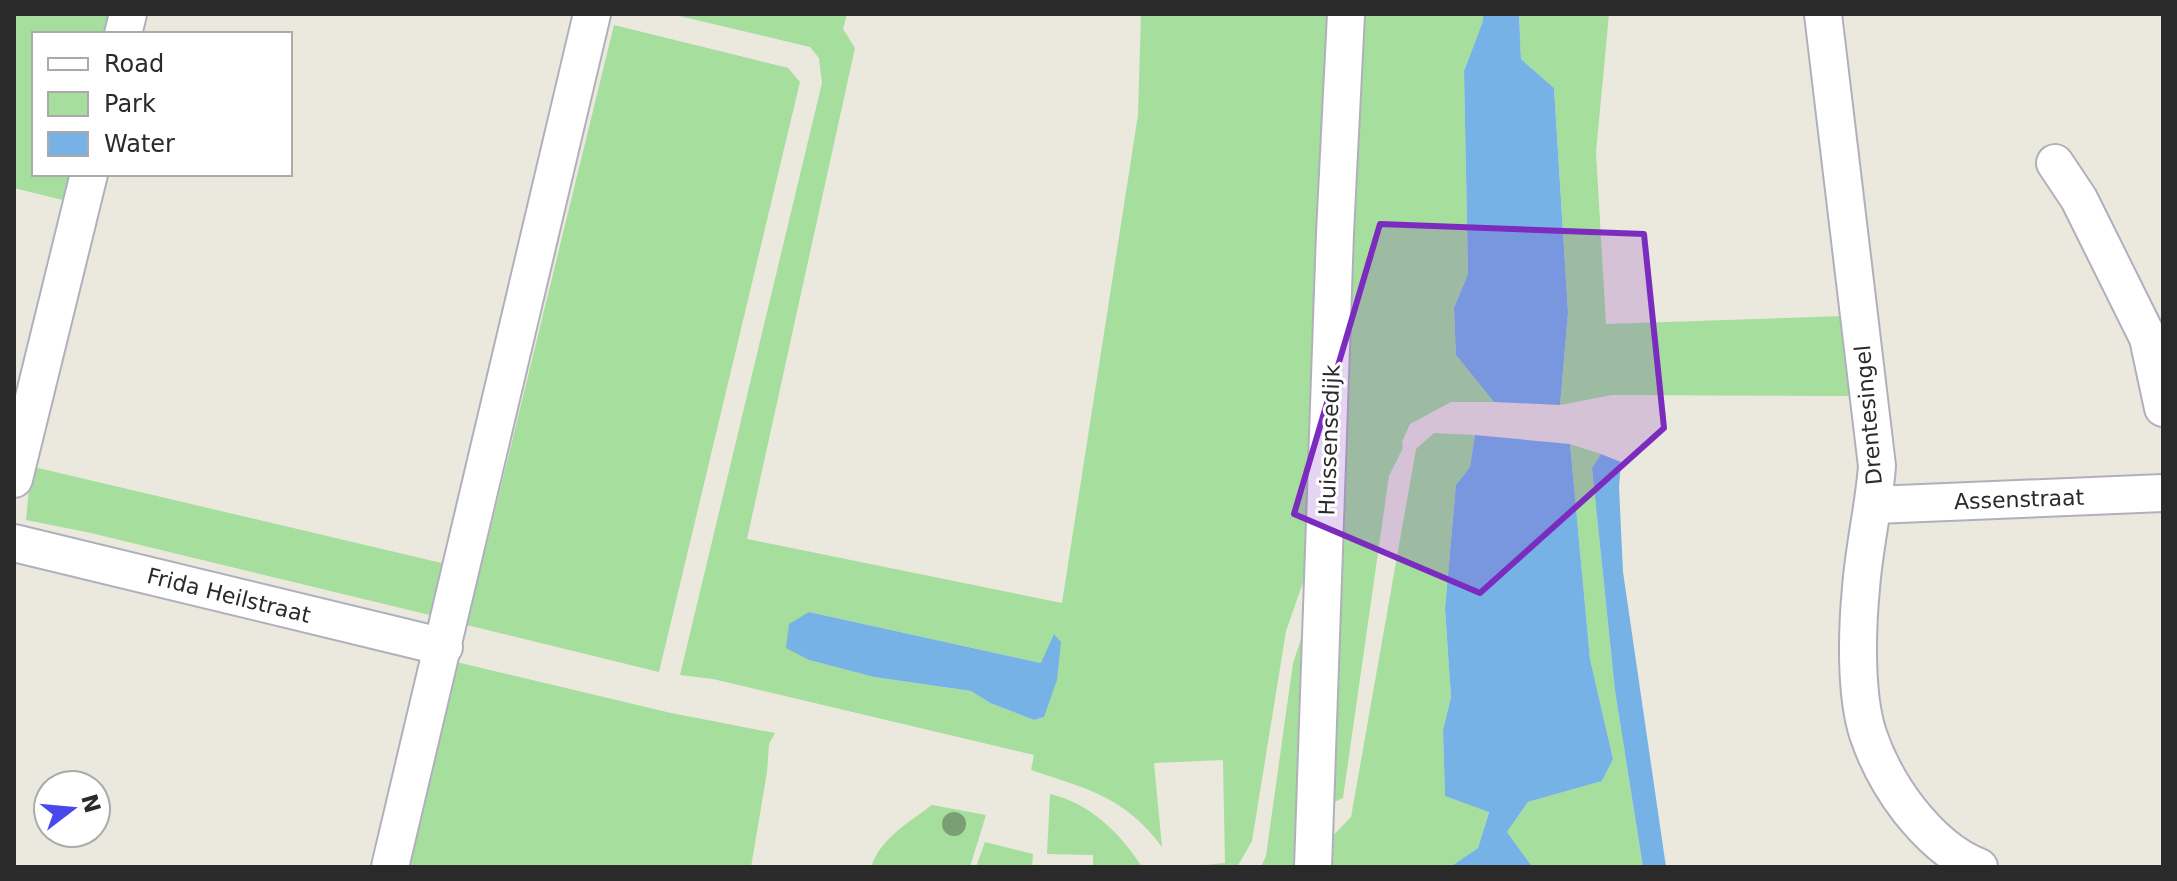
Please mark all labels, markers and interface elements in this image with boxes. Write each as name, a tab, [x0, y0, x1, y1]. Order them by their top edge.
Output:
legend	[32, 32, 292, 176]
text: Road	[104, 50, 164, 78]
text: Park	[104, 90, 156, 118]
text: Water	[104, 130, 175, 158]
street label: Drentesingel	[1850, 344, 1887, 486]
street label: Huissensedijk	[1314, 364, 1345, 516]
street label: Assenstraat	[1954, 485, 2085, 514]
street label: Frida Heilstraat	[145, 563, 314, 628]
north arrow	[32, 769, 112, 849]
text: N	[76, 791, 105, 816]

